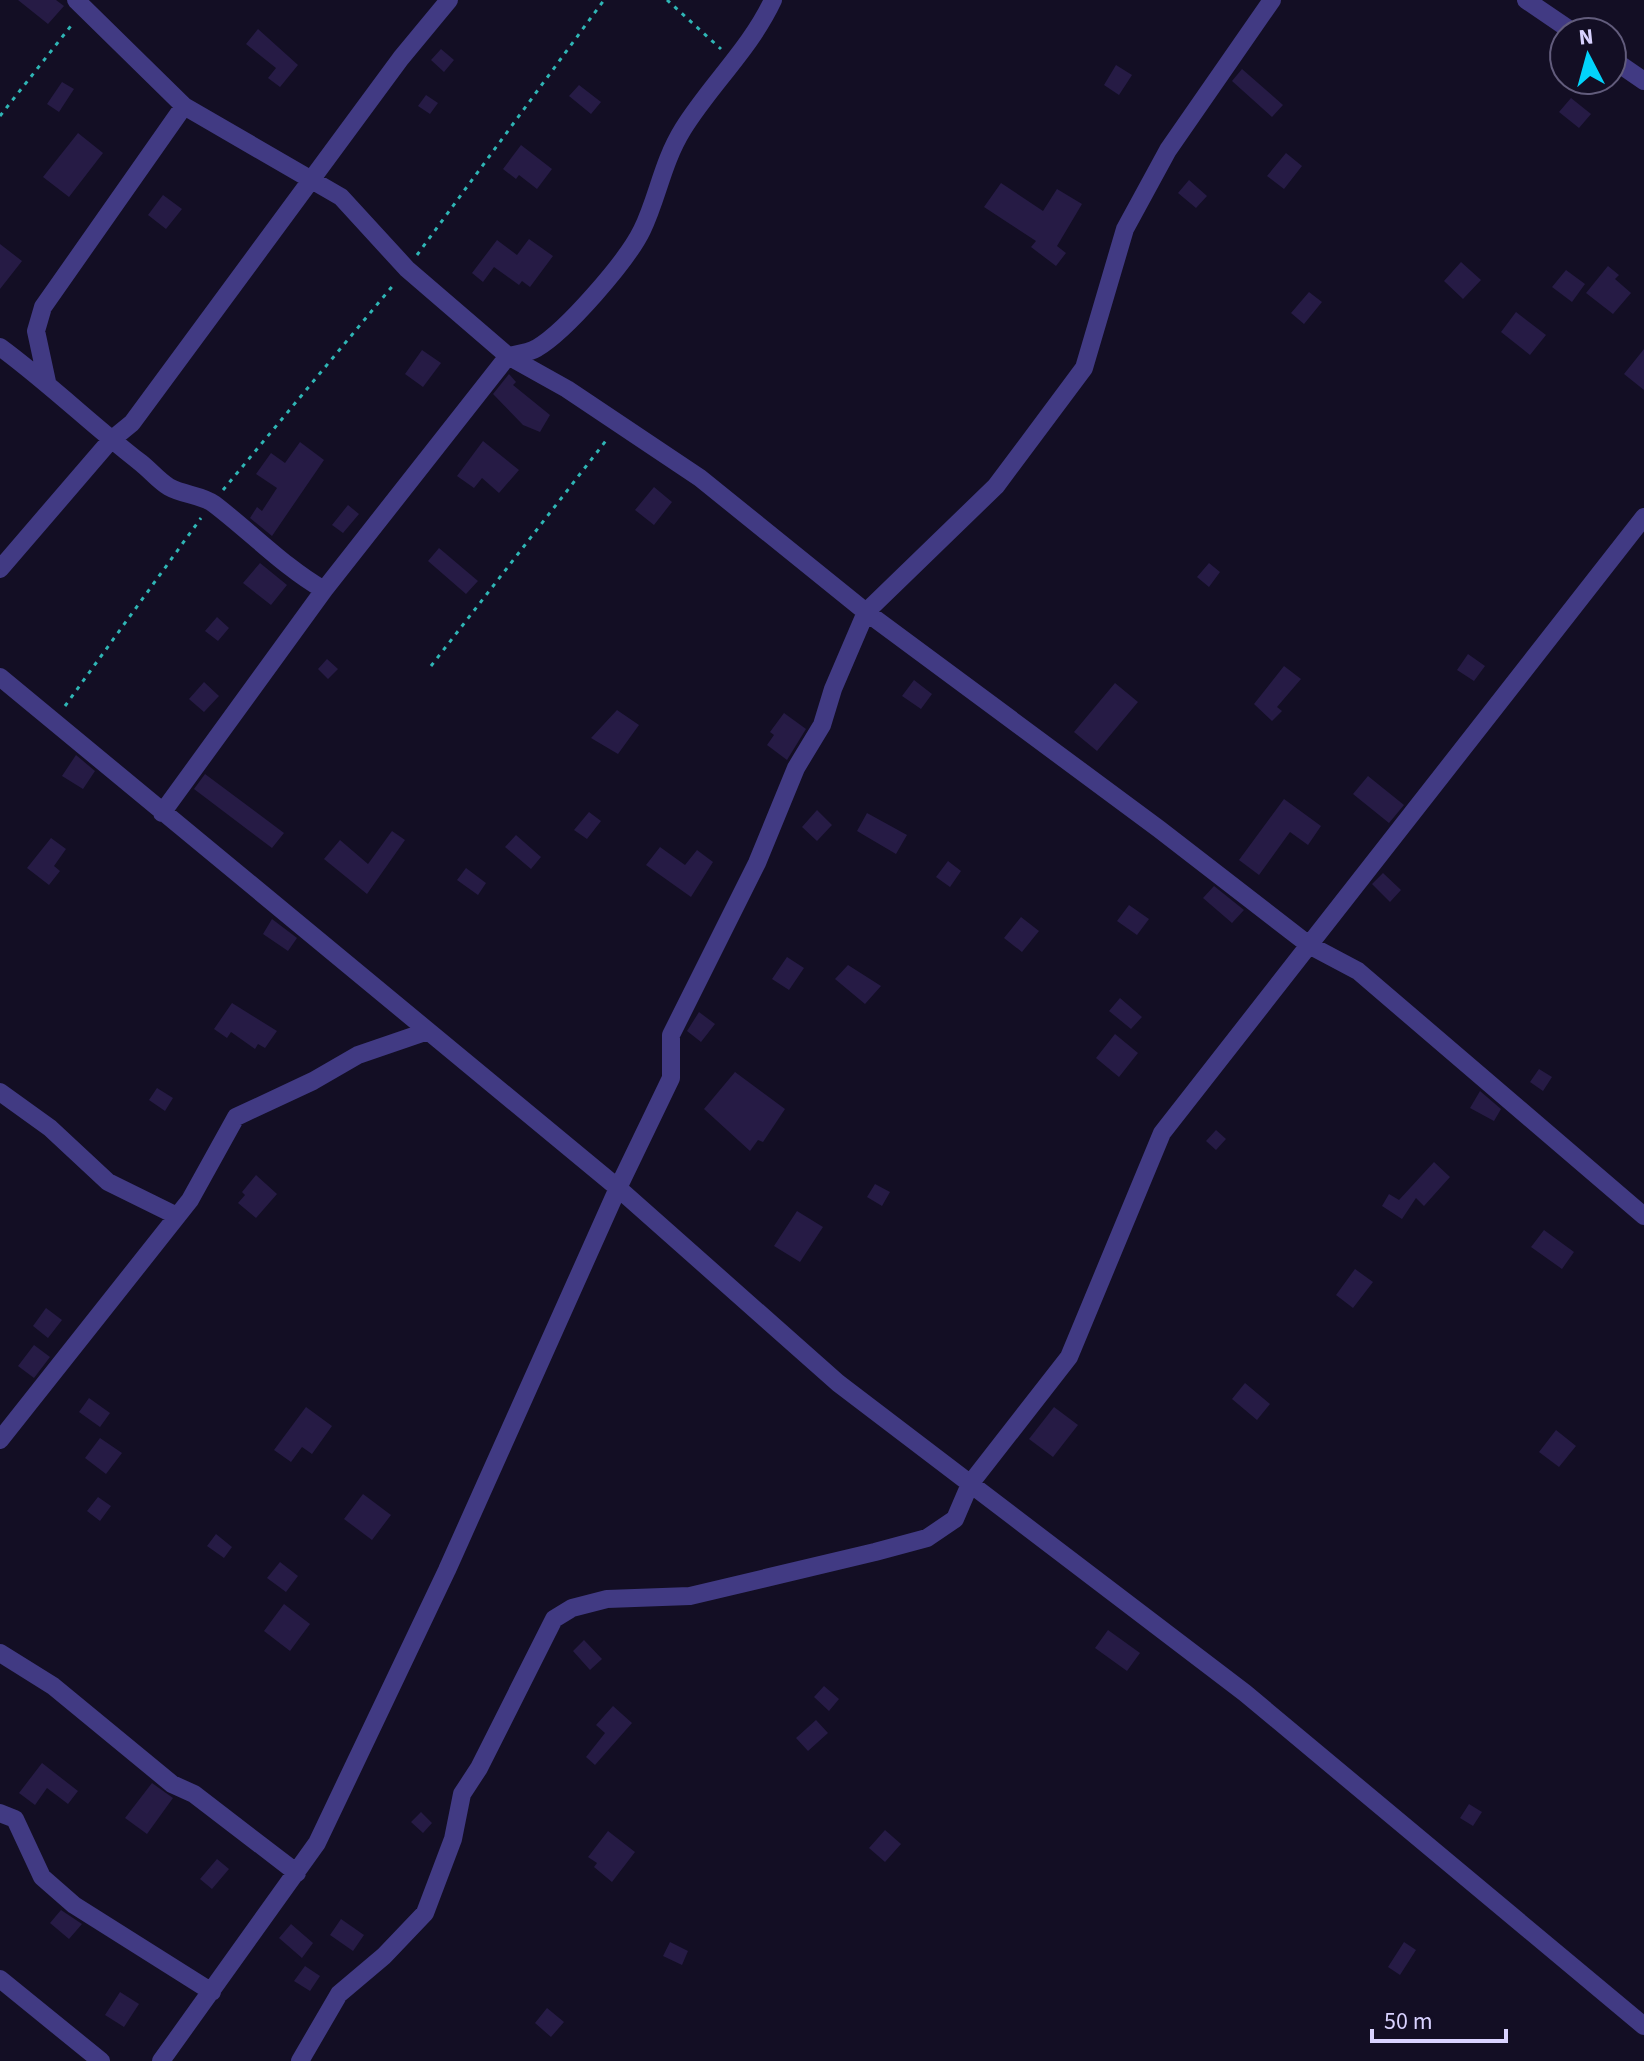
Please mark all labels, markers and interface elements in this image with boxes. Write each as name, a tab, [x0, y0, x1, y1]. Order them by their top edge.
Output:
north arrow	[1548, 16, 1628, 96]
text: N	[1577, 20, 1595, 54]
scale bar	[1372, 1993, 1506, 2043]
text: 50 m	[1384, 2004, 1433, 2039]

